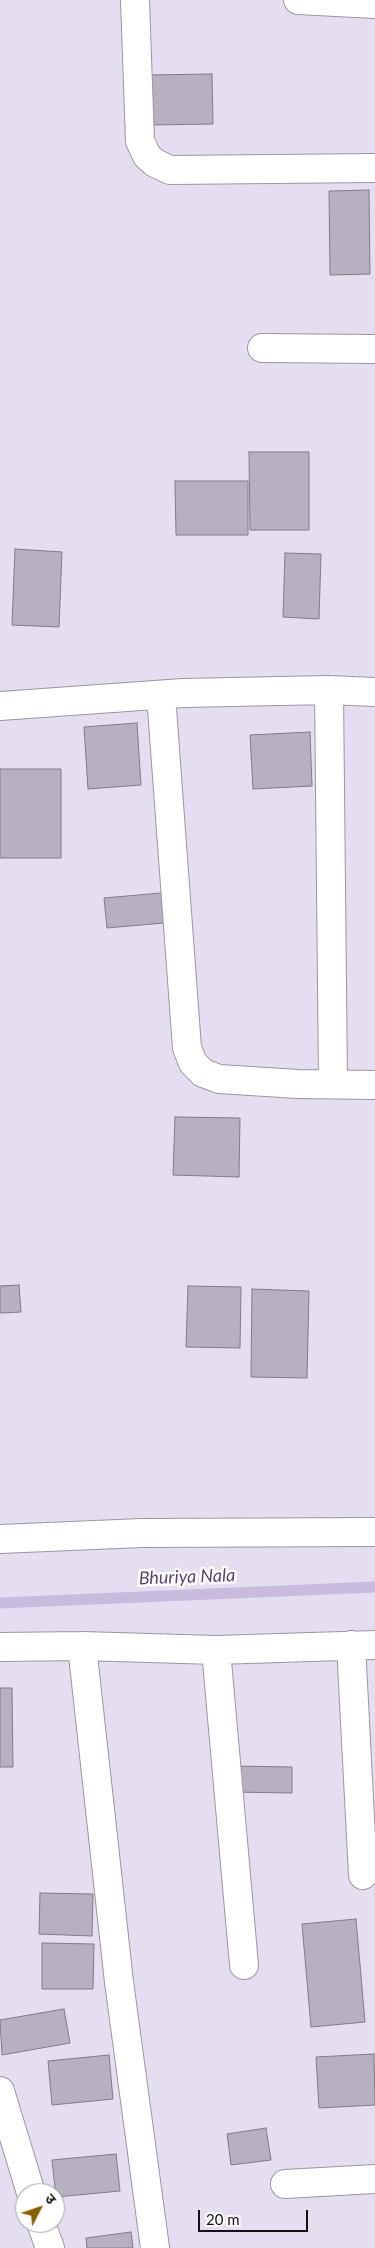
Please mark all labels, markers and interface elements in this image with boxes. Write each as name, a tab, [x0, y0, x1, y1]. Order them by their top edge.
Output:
water label: Bhuriya Nala	[138, 1565, 236, 1589]
north arrow	[15, 2183, 65, 2233]
text: उ	[42, 2190, 60, 2207]
scale bar	[200, 2200, 310, 2232]
text: 20 m	[206, 2210, 240, 2228]

